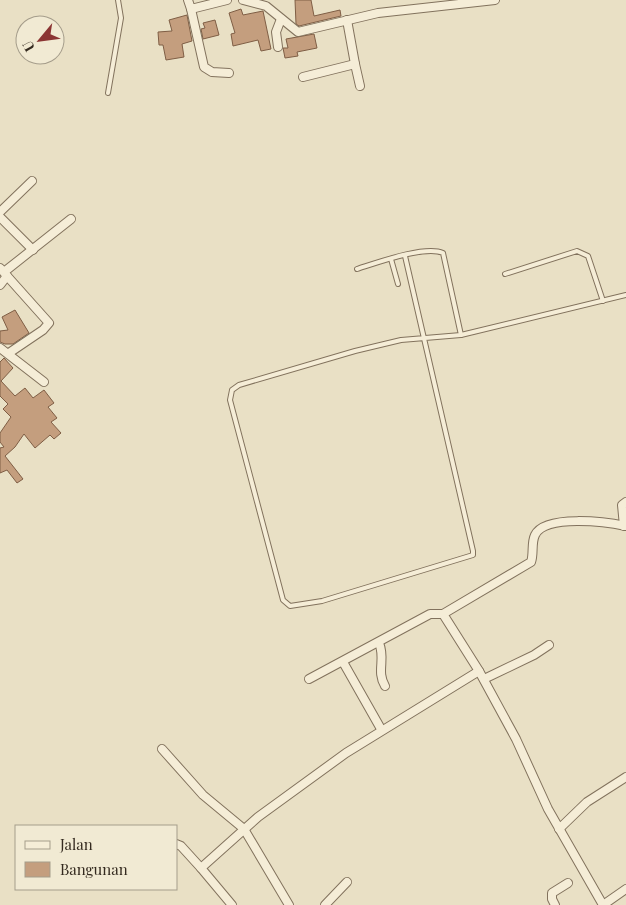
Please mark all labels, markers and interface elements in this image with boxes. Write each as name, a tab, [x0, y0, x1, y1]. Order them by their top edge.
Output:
north arrow	[15, 15, 65, 65]
text: U	[17, 37, 39, 55]
legend	[15, 825, 178, 890]
text: Jalan	[59, 834, 93, 854]
text: Bangunan	[60, 859, 128, 879]

